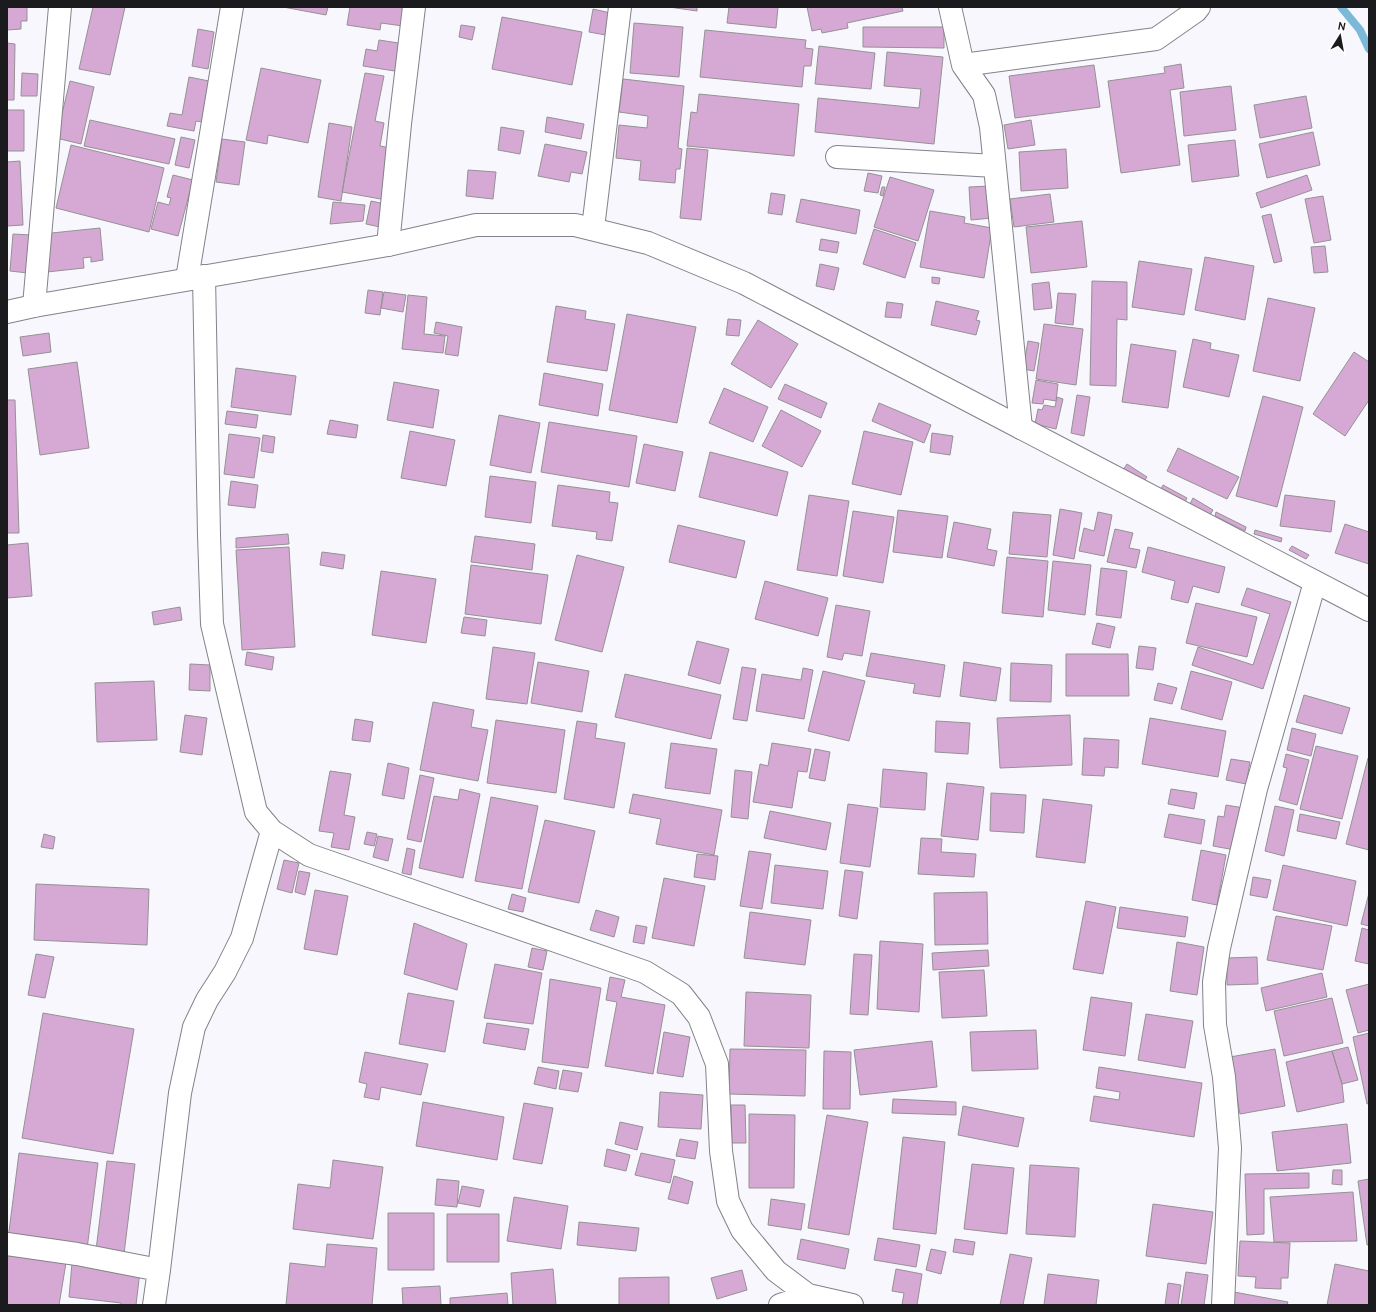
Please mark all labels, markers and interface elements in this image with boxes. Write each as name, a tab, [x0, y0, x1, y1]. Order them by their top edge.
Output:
north arrow	[1320, 16, 1360, 56]
text: N	[1337, 19, 1347, 34]

